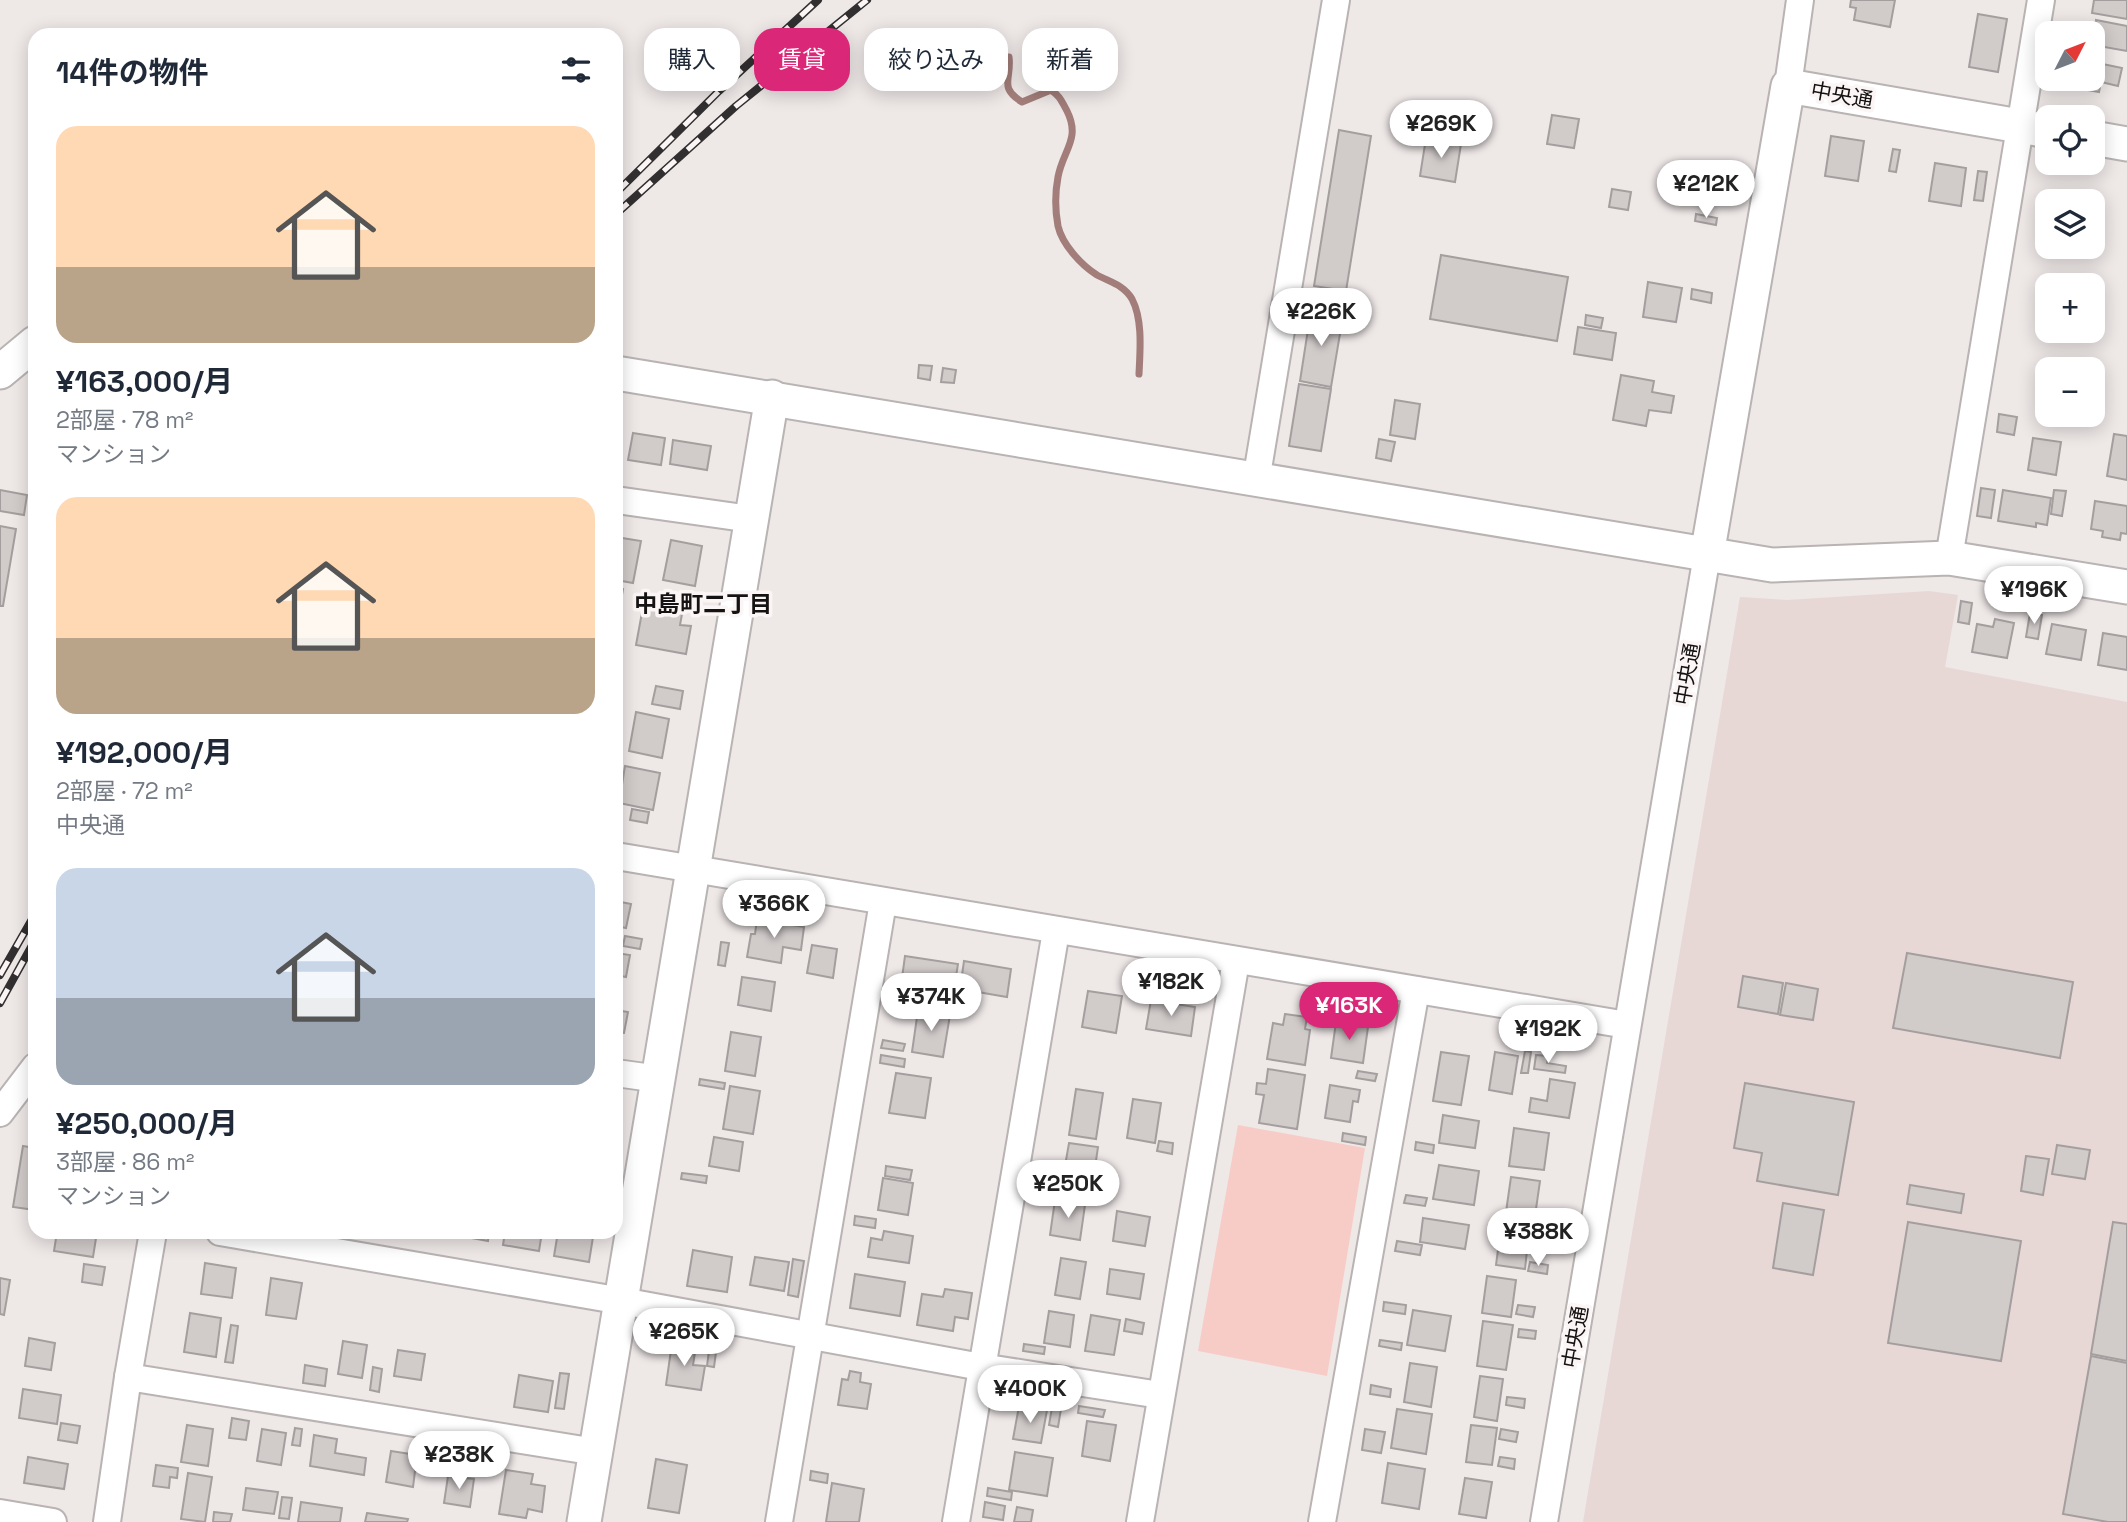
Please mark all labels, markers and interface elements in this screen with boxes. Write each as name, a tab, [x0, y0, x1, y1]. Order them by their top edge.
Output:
north arrow	[2035, 21, 2105, 91]
map controls	[2035, 21, 2105, 427]
chip: 購入	[644, 28, 740, 91]
chip: 賃貸	[754, 28, 850, 91]
chip: 絞り込み	[864, 28, 1008, 91]
chip: 新着	[1022, 28, 1118, 91]
icon: filters	[557, 51, 595, 89]
text: 14件の物件	[56, 53, 209, 92]
street label: 中央通	[1809, 76, 1875, 114]
pin: ¥269K	[1392, 100, 1490, 160]
button: locate	[2035, 105, 2105, 175]
text: ¥269K	[1406, 108, 1476, 138]
pin: ¥212K	[1657, 160, 1755, 220]
text: ¥212K	[1673, 168, 1739, 198]
icon: home	[263, 172, 389, 298]
button: layers	[2035, 189, 2105, 259]
button: +	[2035, 273, 2105, 343]
pin: ¥226K	[1272, 288, 1370, 348]
text: ¥226K	[1286, 296, 1356, 326]
button: −	[2035, 357, 2105, 427]
text: ¥163,000/月	[56, 362, 233, 401]
text: 2部屋 · 78 m²	[56, 405, 193, 435]
text: マンション	[56, 439, 171, 469]
icon: home	[263, 543, 389, 669]
pin: ¥196K	[1985, 566, 2083, 626]
text: ¥196K	[2000, 574, 2068, 604]
district label: 中島町二丁目	[634, 589, 772, 619]
street label: 中央通	[1668, 641, 1706, 707]
text: ¥192,000/月	[56, 733, 233, 772]
text: 2部屋 · 72 m²	[56, 776, 193, 806]
text: 中央通	[56, 810, 125, 840]
pin: ¥366K	[725, 880, 823, 940]
text: ¥366K	[738, 888, 810, 918]
icon: home	[263, 914, 389, 1040]
pin: ¥182K	[1122, 958, 1220, 1018]
text: ¥182K	[1138, 966, 1204, 996]
pin: ¥374K	[882, 974, 980, 1033]
text: ¥374K	[897, 981, 965, 1011]
pin: ¥163K	[1300, 982, 1398, 1042]
text: ¥163K	[1315, 990, 1383, 1020]
pin: ¥192K	[1499, 1006, 1597, 1065]
text: ¥192K	[1515, 1013, 1581, 1043]
text: ¥250,000/月	[56, 1104, 238, 1143]
text: 3部屋 · 86 m²	[56, 1147, 195, 1177]
pin: ¥250K	[1019, 1160, 1117, 1220]
text: ¥250K	[1032, 1168, 1104, 1198]
text: マンション	[56, 1181, 171, 1211]
pin: ¥388K	[1489, 1208, 1587, 1268]
text: ¥388K	[1503, 1216, 1573, 1246]
street label: 中央通	[1556, 1304, 1594, 1370]
pin: ¥265K	[635, 1308, 733, 1368]
text: ¥265K	[649, 1316, 719, 1346]
pin: ¥400K	[981, 1366, 1079, 1425]
text: ¥400K	[993, 1373, 1067, 1403]
pin: ¥238K	[410, 1432, 508, 1491]
text: ¥238K	[424, 1439, 494, 1469]

